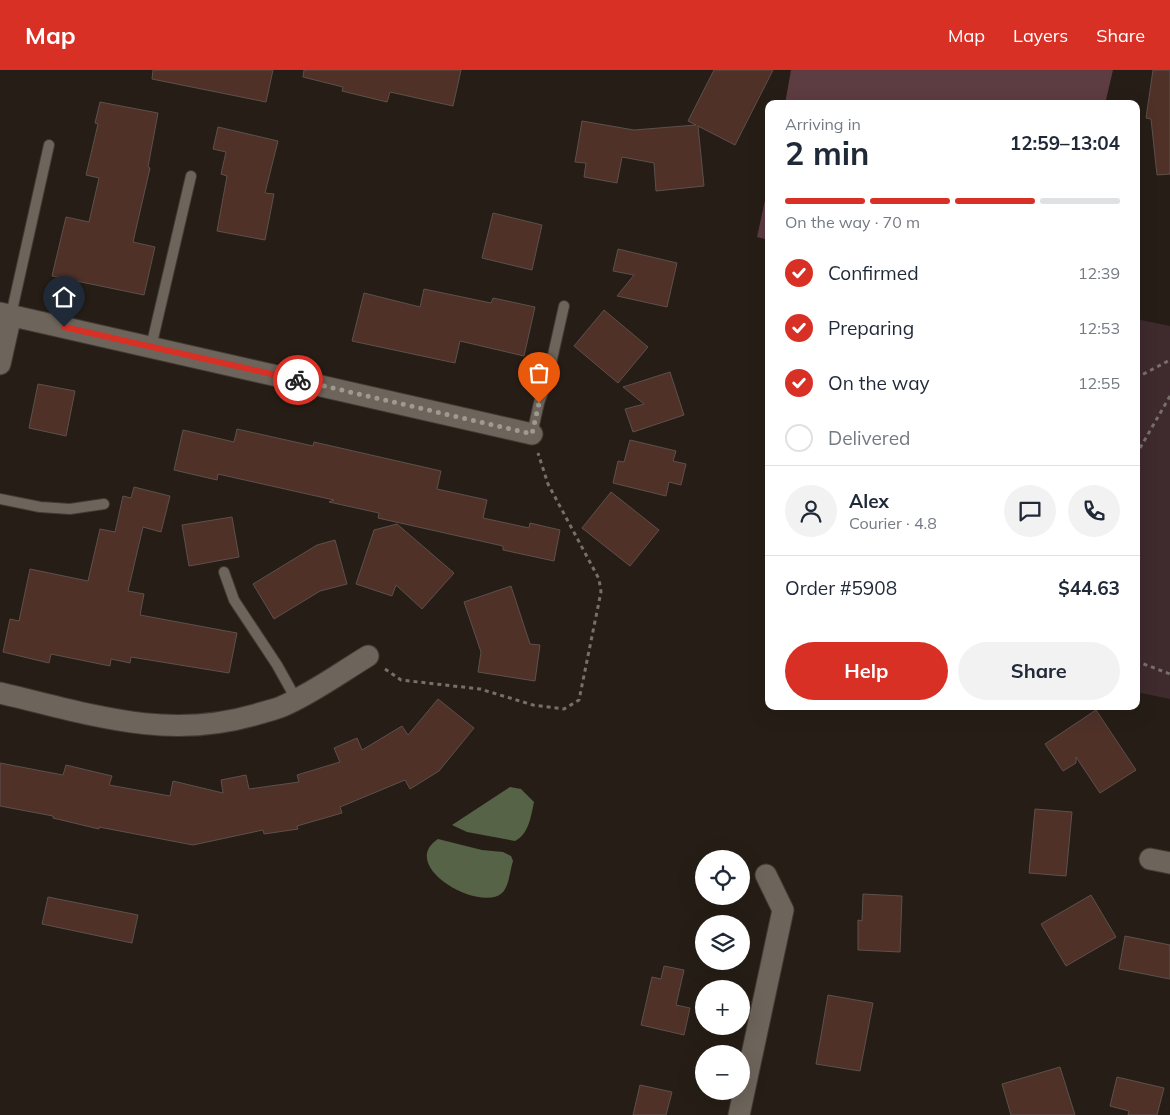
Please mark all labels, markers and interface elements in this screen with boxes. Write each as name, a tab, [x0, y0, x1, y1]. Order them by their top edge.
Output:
text: Map	[25, 20, 76, 50]
text: Map	[948, 24, 985, 47]
text: Layers	[1013, 24, 1068, 47]
text: Share	[1096, 24, 1145, 47]
text: Arriving in	[785, 114, 861, 134]
text: 12:59–13:04	[1010, 131, 1120, 155]
text: 2 min	[785, 133, 869, 173]
text: On the way · 70 m	[785, 212, 920, 232]
icon: check	[785, 259, 813, 287]
text: Confirmed	[828, 261, 919, 285]
text: 12:39	[1078, 263, 1120, 283]
pin	[43, 276, 85, 327]
icon: home	[50, 283, 78, 311]
icon: check	[785, 314, 813, 342]
text: Preparing	[828, 316, 914, 340]
text: 12:53	[1078, 318, 1120, 338]
pin	[518, 352, 560, 403]
courier	[273, 355, 323, 405]
icon: bag	[525, 359, 553, 387]
icon: bike	[284, 366, 312, 394]
icon: check	[785, 369, 813, 397]
text: On the way	[828, 371, 930, 395]
text: 12:55	[1078, 373, 1120, 393]
text: Delivered	[828, 426, 910, 450]
button: person	[785, 485, 837, 537]
button: chat	[1004, 485, 1056, 537]
button: phone	[1068, 485, 1120, 537]
text: Alex	[849, 489, 889, 513]
text: Courier · 4.8	[849, 513, 937, 533]
text: Order #5908	[785, 576, 897, 600]
text: $44.63	[1058, 576, 1120, 600]
button: Help	[785, 642, 948, 700]
button: Share	[958, 642, 1120, 700]
map controls	[695, 850, 750, 1100]
button: locate	[695, 850, 750, 905]
button: layers	[695, 915, 750, 970]
button: +	[695, 980, 750, 1035]
button: −	[695, 1045, 750, 1100]

